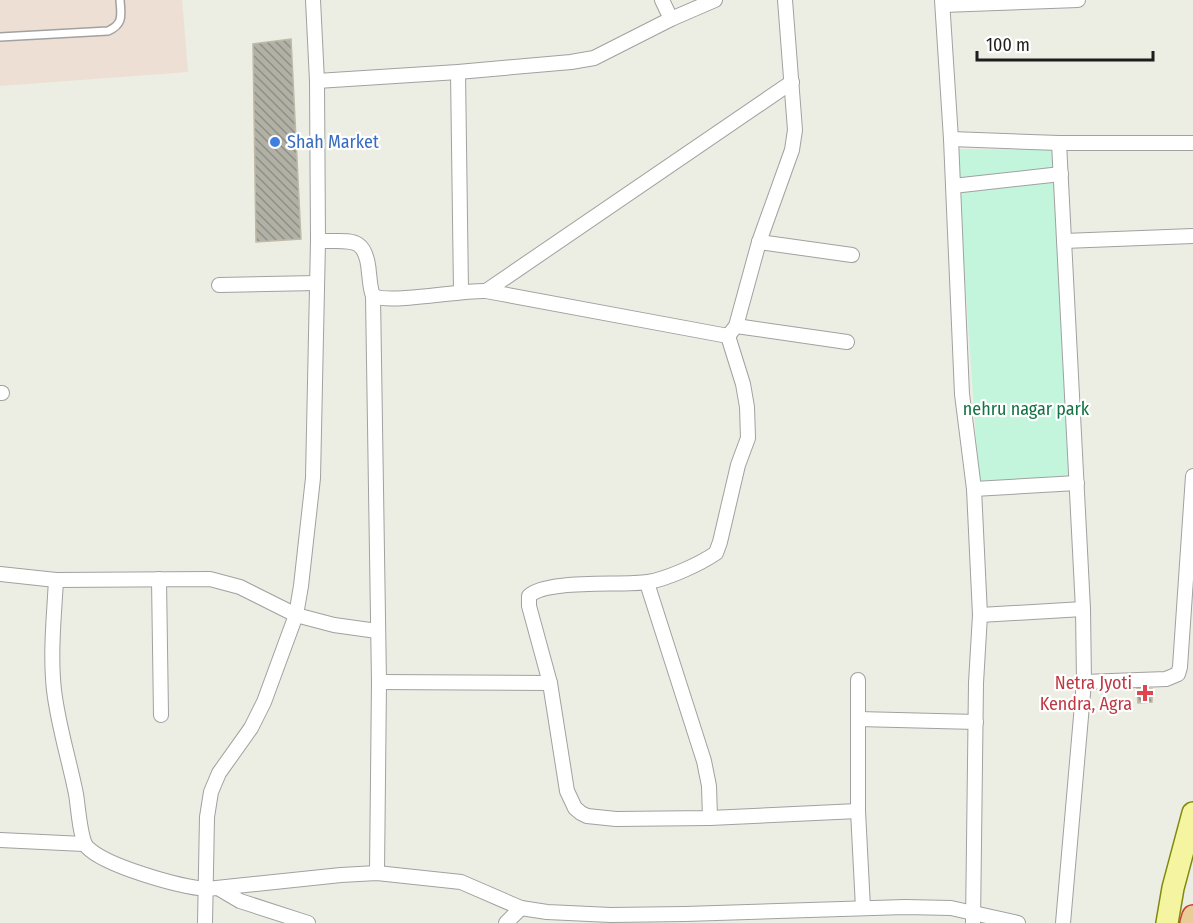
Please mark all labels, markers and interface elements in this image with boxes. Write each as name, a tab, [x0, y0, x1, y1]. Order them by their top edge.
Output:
scale bar	[977, 24, 1152, 62]
text: 100 m	[986, 34, 1030, 56]
place label: Shah Market	[287, 131, 379, 153]
marker: Shah Market	[268, 135, 282, 149]
park label: nehru nagar park	[963, 398, 1090, 420]
place label: Netra Jyoti Kendra, Agra	[1040, 672, 1132, 715]
marker: Netra Jyoti Kendra, Agra	[1136, 684, 1154, 702]

